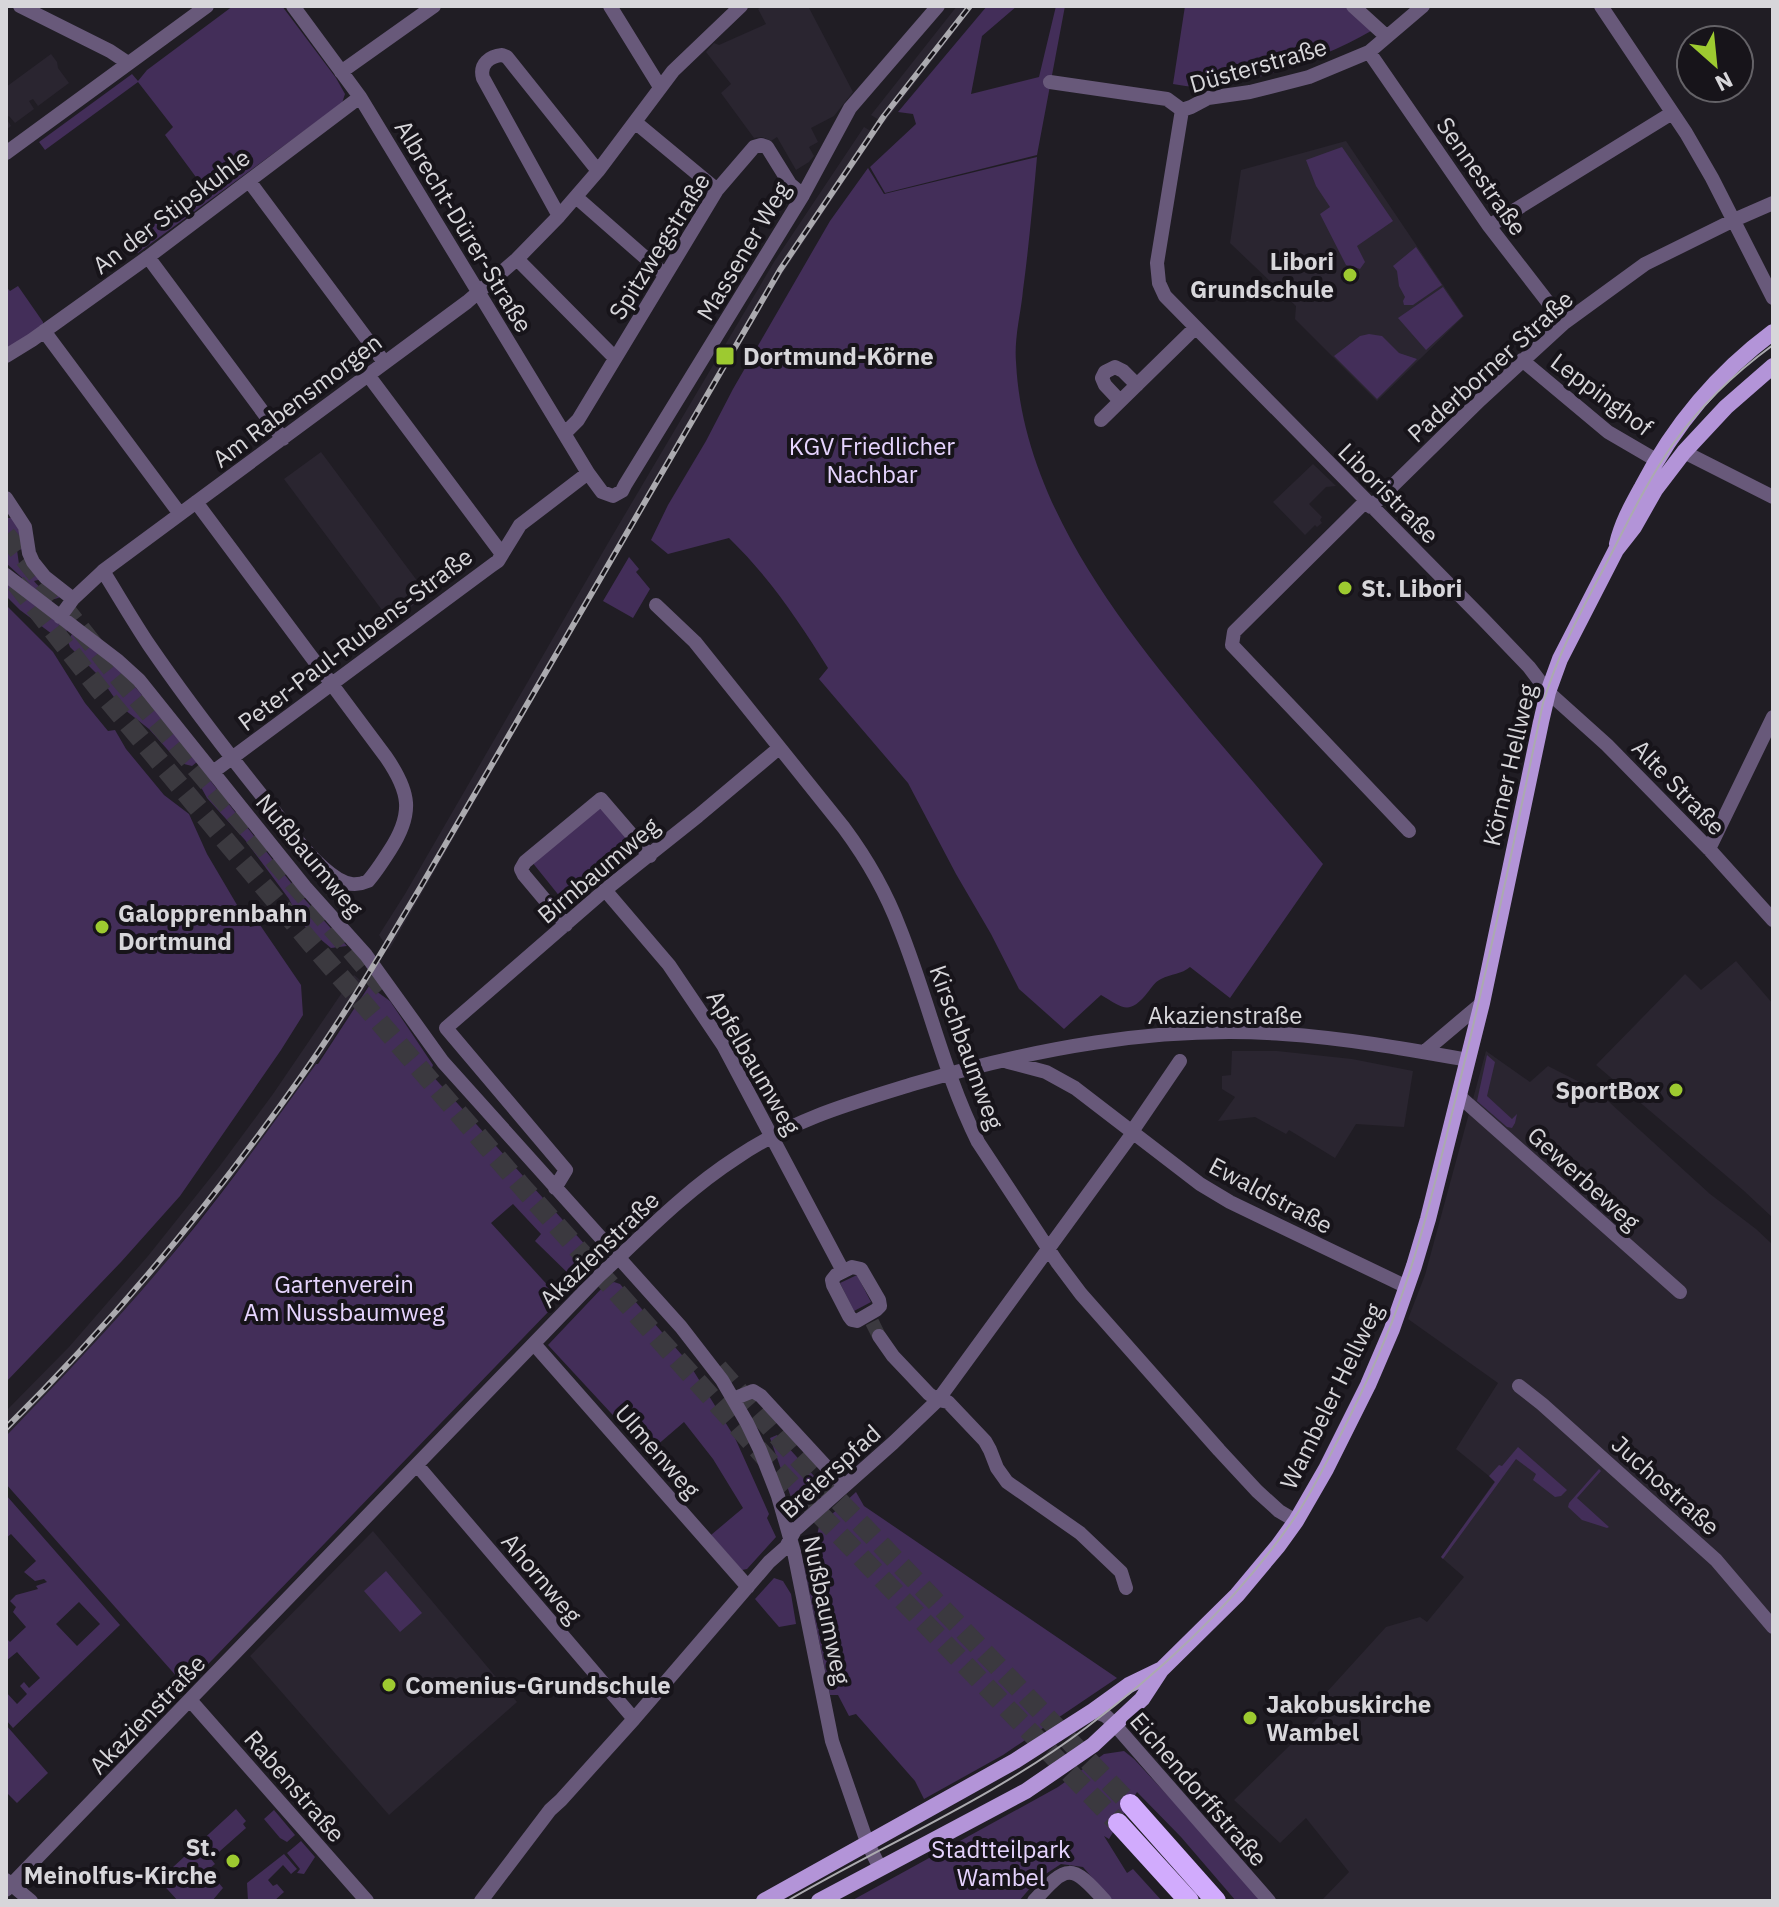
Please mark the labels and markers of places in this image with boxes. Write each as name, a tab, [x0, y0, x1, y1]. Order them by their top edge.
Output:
place label: Libori Grundschule	[1190, 245, 1334, 305]
marker: Libori Grundschule	[1341, 266, 1359, 284]
place label: Dortmund-Körne	[743, 340, 934, 372]
marker: Dortmund-Körne	[714, 345, 736, 367]
place label: St. Libori	[1361, 572, 1462, 604]
marker: St. Libori	[1336, 579, 1354, 597]
place label: Galopprennbahn Dortmund	[118, 897, 307, 957]
marker: Galopprennbahn Dortmund	[93, 918, 111, 936]
place label: SportBox	[1555, 1074, 1661, 1106]
marker: SportBox	[1667, 1081, 1685, 1099]
place label: Comenius-Grundschule	[405, 1669, 671, 1701]
marker: Comenius-Grundschule	[380, 1676, 398, 1694]
place label: Jakobuskirche Wambel	[1266, 1688, 1431, 1748]
marker: Jakobuskirche Wambel	[1241, 1709, 1259, 1727]
place label: St. Meinolfus-Kirche	[24, 1831, 217, 1891]
marker: St. Meinolfus-Kirche	[224, 1852, 242, 1870]

